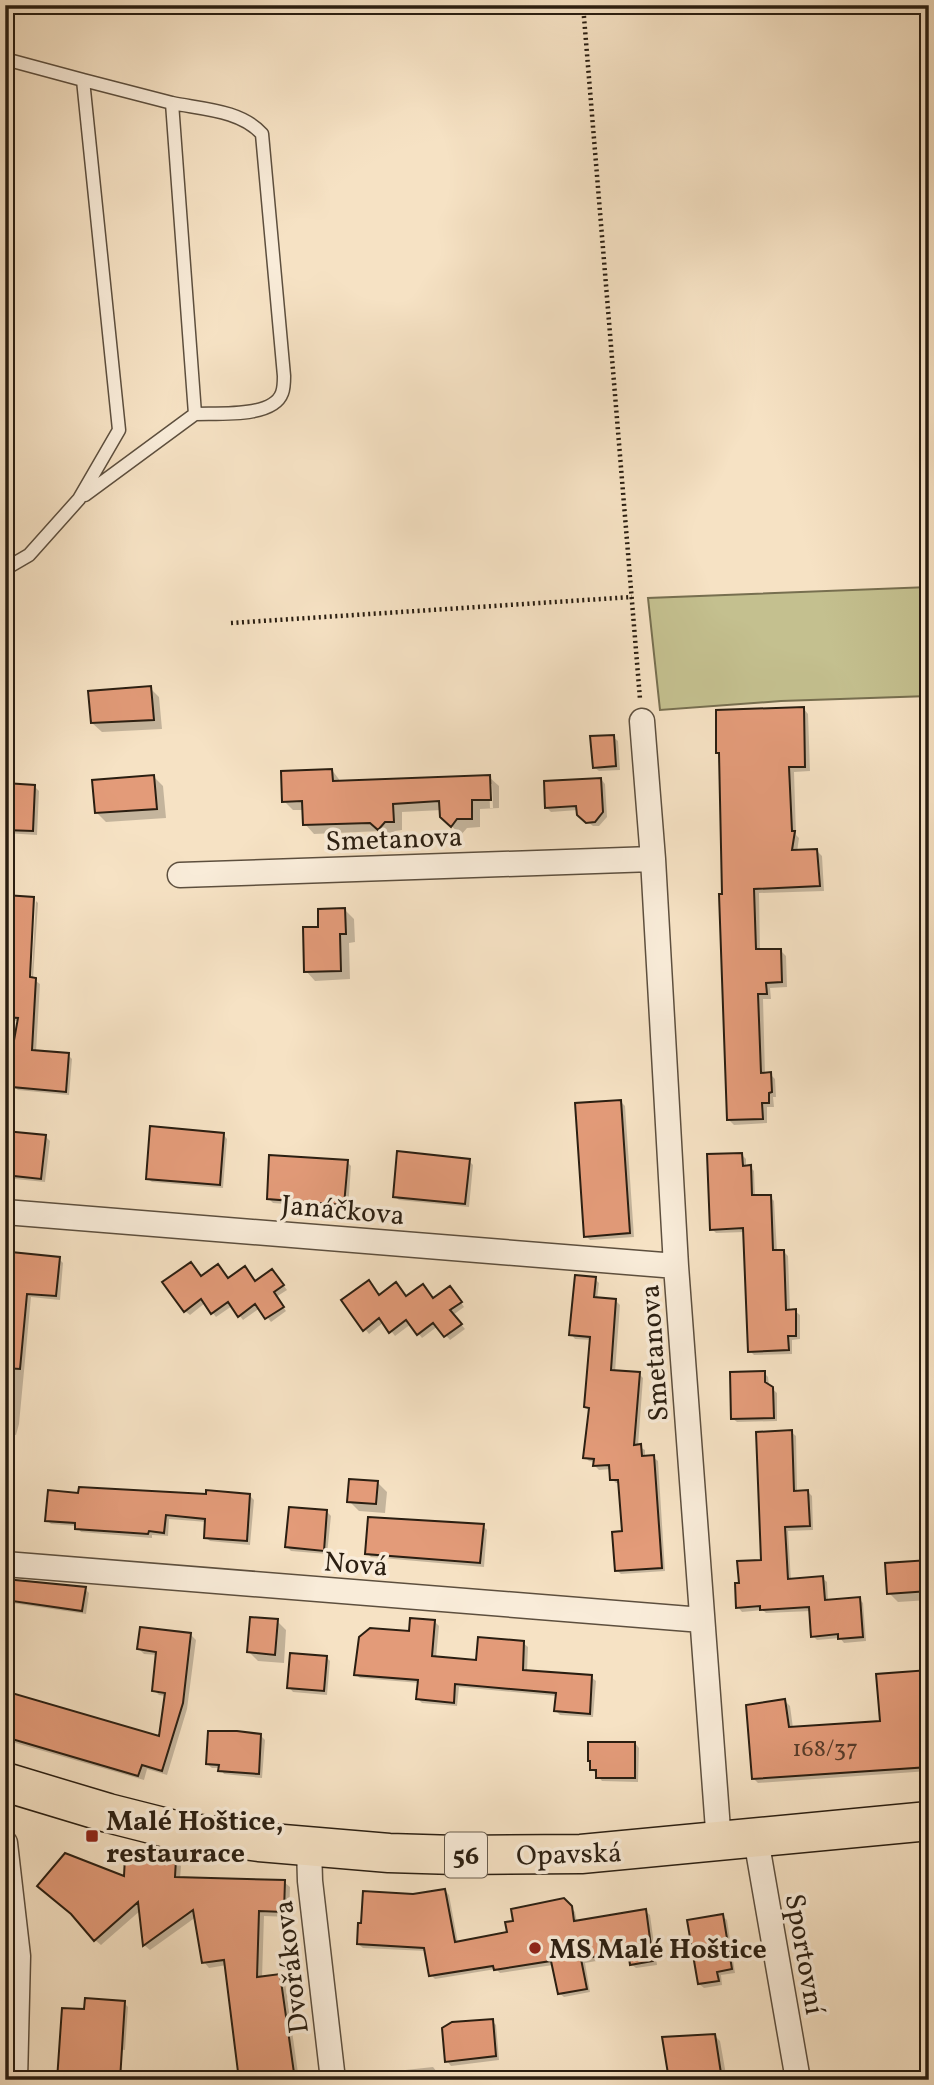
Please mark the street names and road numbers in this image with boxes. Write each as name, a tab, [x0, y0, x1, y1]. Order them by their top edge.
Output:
street label: Smetanova	[325, 819, 463, 862]
street label: Janáčkova	[279, 1187, 406, 1236]
street label: Smetanova	[631, 1283, 680, 1423]
street label: Nová	[322, 1543, 389, 1588]
road number: 56	[445, 1832, 487, 1878]
street label: Opavská	[516, 1834, 623, 1877]
street label: Sportovní	[774, 1891, 833, 2019]
street label: Dvořákova	[265, 1898, 320, 2035]

